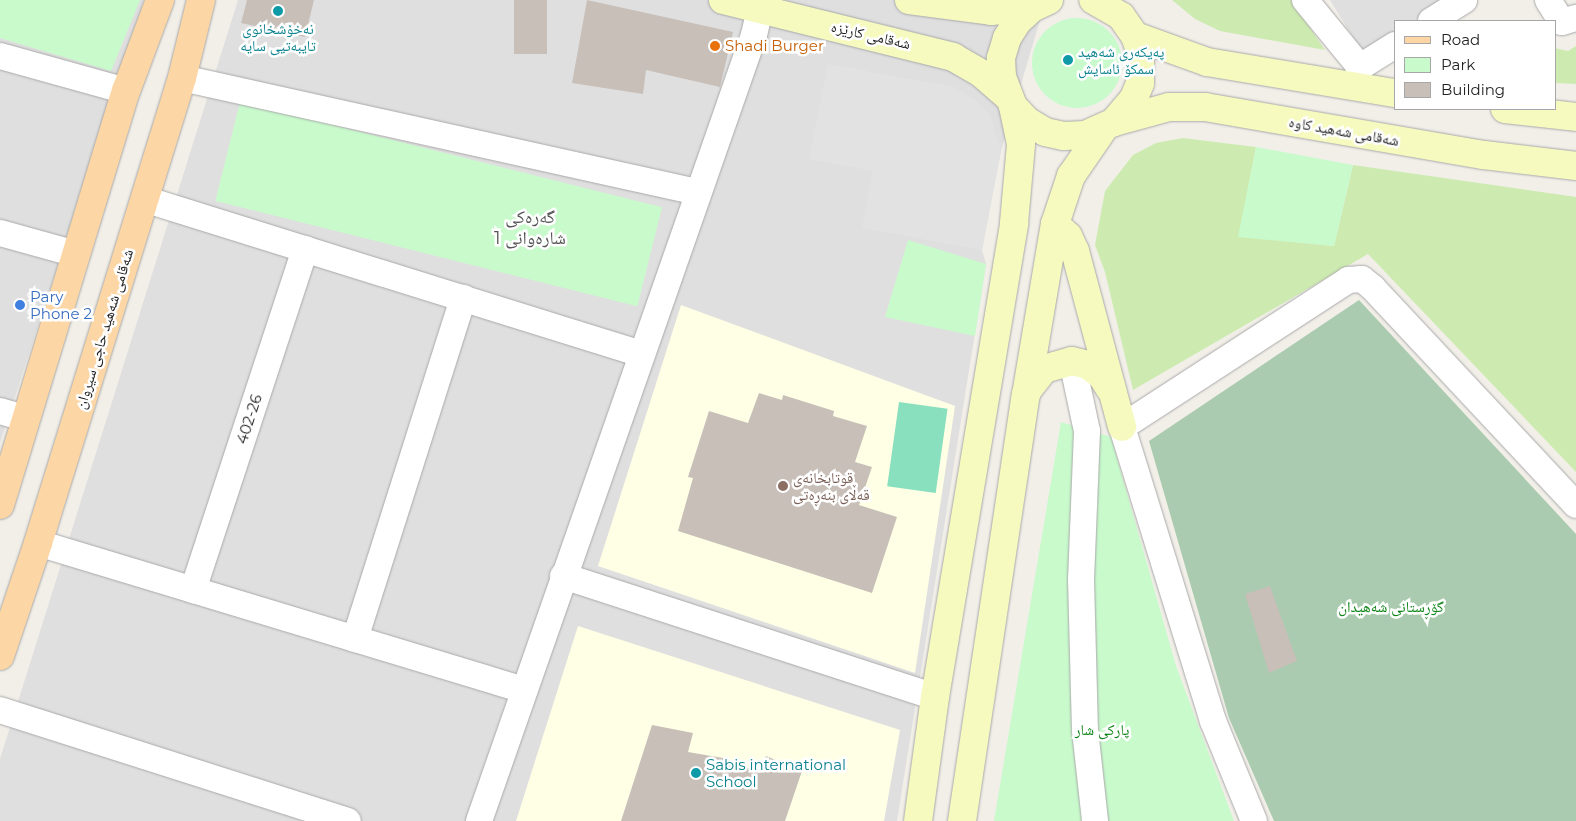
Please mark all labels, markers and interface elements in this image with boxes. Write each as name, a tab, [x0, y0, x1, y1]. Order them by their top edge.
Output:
marker: نەخۆشخانوی تایبەتیی سایە	[272, 5, 284, 17]
street label: شەقامی کارێزە	[830, 17, 912, 53]
place label: نەخۆشخانوی تایبەتیی سایە	[240, 19, 316, 54]
legend	[1394, 20, 1556, 110]
text: Road	[1441, 30, 1480, 49]
place label: Shadi Burger	[725, 37, 824, 55]
marker: Shadi Burger	[709, 40, 721, 52]
place label: پەیکەری شەهید سمکۆ ئاسایش	[1078, 42, 1165, 77]
marker: پەیکەری شەهید سمکۆ ئاسایش	[1062, 54, 1074, 66]
text: Park	[1441, 55, 1475, 74]
text: Building	[1441, 80, 1505, 99]
street label: شەقامی شەهید کاوە	[1287, 112, 1401, 150]
district label: گەرەکی شارەوانی 1	[494, 207, 566, 250]
street label: شەقامی شەهید حاجی سیروان	[71, 247, 137, 411]
place label: Pary Phone 2	[30, 287, 92, 322]
marker: Pary Phone 2	[14, 299, 26, 311]
street label: 402-26	[232, 392, 266, 446]
place label: قوتابخانەی قەڵای بنەڕەتی	[793, 468, 870, 503]
marker: قوتابخانەی قەڵای بنەڕەتی	[777, 480, 789, 492]
park label: گۆڕستانی شەهیدان	[1338, 598, 1444, 616]
park label: پارکی شار	[1075, 721, 1129, 739]
place label: Sabis international School	[706, 755, 846, 790]
marker: Sabis international School	[690, 767, 702, 779]

